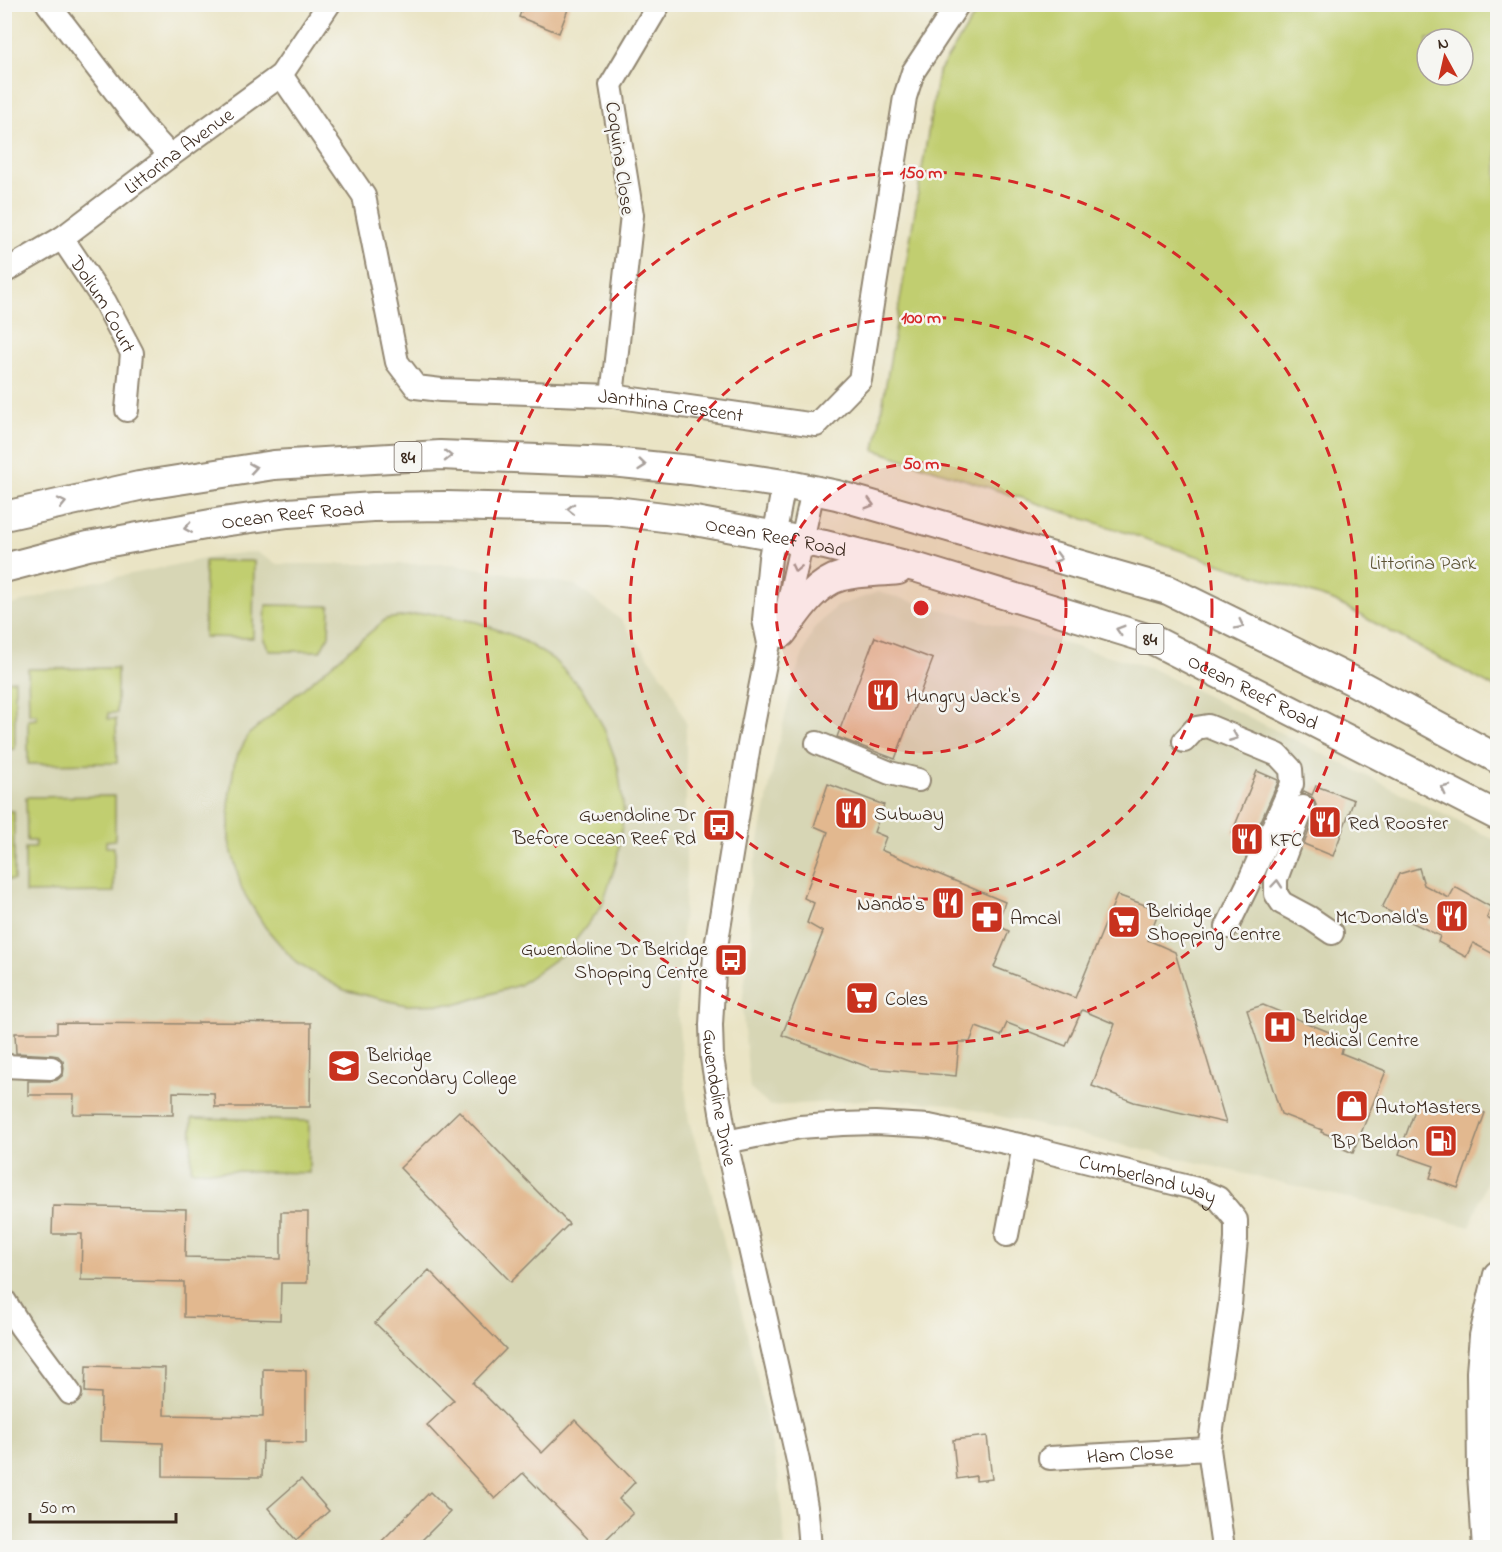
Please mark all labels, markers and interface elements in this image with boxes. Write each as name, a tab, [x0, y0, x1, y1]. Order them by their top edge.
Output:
north arrow	[1415, 27, 1475, 87]
text: N	[1436, 31, 1450, 57]
street label: Coquina Close	[596, 100, 641, 217]
street label: Littorina Avenue	[119, 102, 241, 203]
text: 150 m	[900, 161, 942, 187]
street label: Dolium Court	[60, 250, 142, 359]
text: 100 m	[901, 306, 941, 332]
street label: Janthina Crescent	[597, 384, 745, 432]
road number: 84	[394, 442, 422, 472]
one-way arrow	[443, 450, 452, 462]
text: 50 m	[903, 452, 939, 478]
one-way arrow	[638, 458, 647, 471]
one-way arrow	[248, 462, 258, 475]
street label: Ocean Reef Road	[220, 496, 365, 539]
one-way arrow	[864, 497, 875, 509]
one-way arrow	[56, 498, 66, 511]
one-way arrow	[566, 503, 575, 515]
street label: Ocean Reef Road	[702, 511, 849, 567]
one-way arrow	[183, 521, 193, 533]
park label: Littorina Park	[1370, 550, 1476, 579]
one-way arrow	[1052, 551, 1063, 563]
one-way arrow	[791, 562, 804, 572]
centre of rings	[911, 598, 931, 618]
one-way arrow	[1233, 618, 1244, 630]
road number: 84	[1136, 624, 1164, 654]
one-way arrow	[1115, 625, 1126, 637]
street label: Ocean Reef Road	[1182, 648, 1323, 739]
restaurant icon: Hungry Jack's	[865, 677, 901, 713]
place label: Hungry Jack's	[906, 683, 1021, 713]
one-way arrow	[1228, 730, 1239, 742]
one-way arrow	[1441, 785, 1452, 797]
restaurant icon: Subway	[833, 795, 869, 831]
place label: Subway	[874, 801, 944, 830]
place label: Gwendoline Dr Before Ocean Reef Rd	[512, 802, 697, 854]
restaurant icon: Red Rooster	[1307, 804, 1343, 840]
bus stop icon: Gwendoline Dr Before Ocean Reef Rd	[701, 807, 737, 843]
place label: Red Rooster	[1348, 810, 1449, 839]
restaurant icon: KFC	[1229, 821, 1265, 857]
place label: KFC	[1270, 827, 1302, 856]
one-way arrow	[1270, 879, 1283, 888]
restaurant icon: Nando's	[930, 885, 966, 921]
place label: Nando's	[857, 891, 925, 920]
place label: Belridge Shopping Centre	[1146, 898, 1281, 951]
restaurant icon: McDonald's	[1434, 898, 1470, 934]
pharmacy icon: Amcal	[969, 899, 1005, 935]
supermarket icon: Belridge Shopping Centre	[1106, 904, 1142, 940]
place label: McDonald's	[1335, 904, 1429, 933]
place label: Amcal	[1010, 905, 1061, 934]
place label: Gwendoline Dr Belridge Shopping Centre	[521, 936, 708, 989]
bus stop icon: Gwendoline Dr Belridge Shopping Centre	[713, 942, 749, 978]
supermarket icon: Coles	[844, 980, 880, 1016]
place label: Coles	[885, 986, 928, 1015]
place label: Belridge Medical Centre	[1302, 1004, 1419, 1056]
hospital icon: Belridge Medical Centre	[1262, 1009, 1298, 1045]
street label: Gwendoline Drive	[694, 1029, 743, 1169]
place label: Belridge Secondary College	[366, 1042, 517, 1095]
school or university icon: Belridge Secondary College	[326, 1048, 362, 1084]
shop icon: AutoMasters	[1334, 1088, 1370, 1124]
place label: AutoMasters	[1375, 1094, 1481, 1123]
fuel station icon: BP Beldon	[1423, 1123, 1459, 1159]
place label: BP Beldon	[1331, 1129, 1418, 1158]
street label: Cumberland Way	[1076, 1148, 1221, 1213]
street label: Ham Close	[1086, 1439, 1174, 1473]
scale bar	[30, 1486, 176, 1524]
text: 50 m	[39, 1496, 76, 1522]

